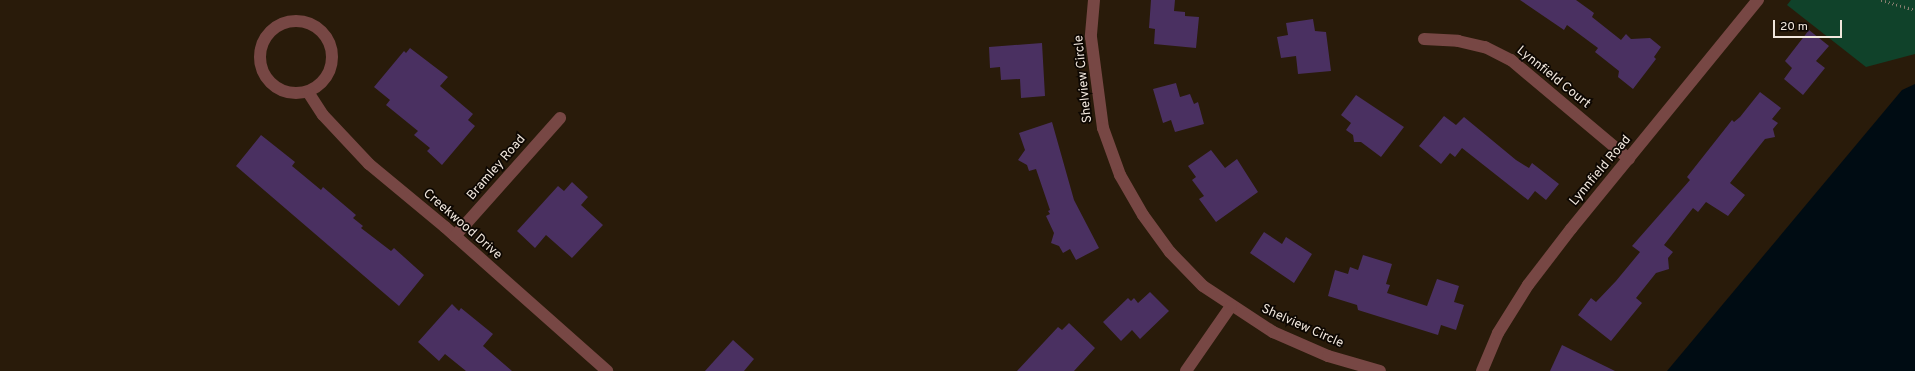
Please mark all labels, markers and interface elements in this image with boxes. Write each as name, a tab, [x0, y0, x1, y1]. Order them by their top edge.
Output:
scale bar	[1775, 12, 1844, 38]
text: 20 m	[1780, 19, 1808, 35]
street label: Shelview Circle	[1072, 34, 1096, 124]
street label: Lynnfield Court	[1513, 44, 1593, 112]
street label: Bramley Road	[464, 132, 530, 204]
street label: Lynnfield Road	[1567, 133, 1635, 209]
street label: Creekwood Drive	[419, 187, 505, 263]
street label: Shelview Circle	[1259, 302, 1345, 352]

